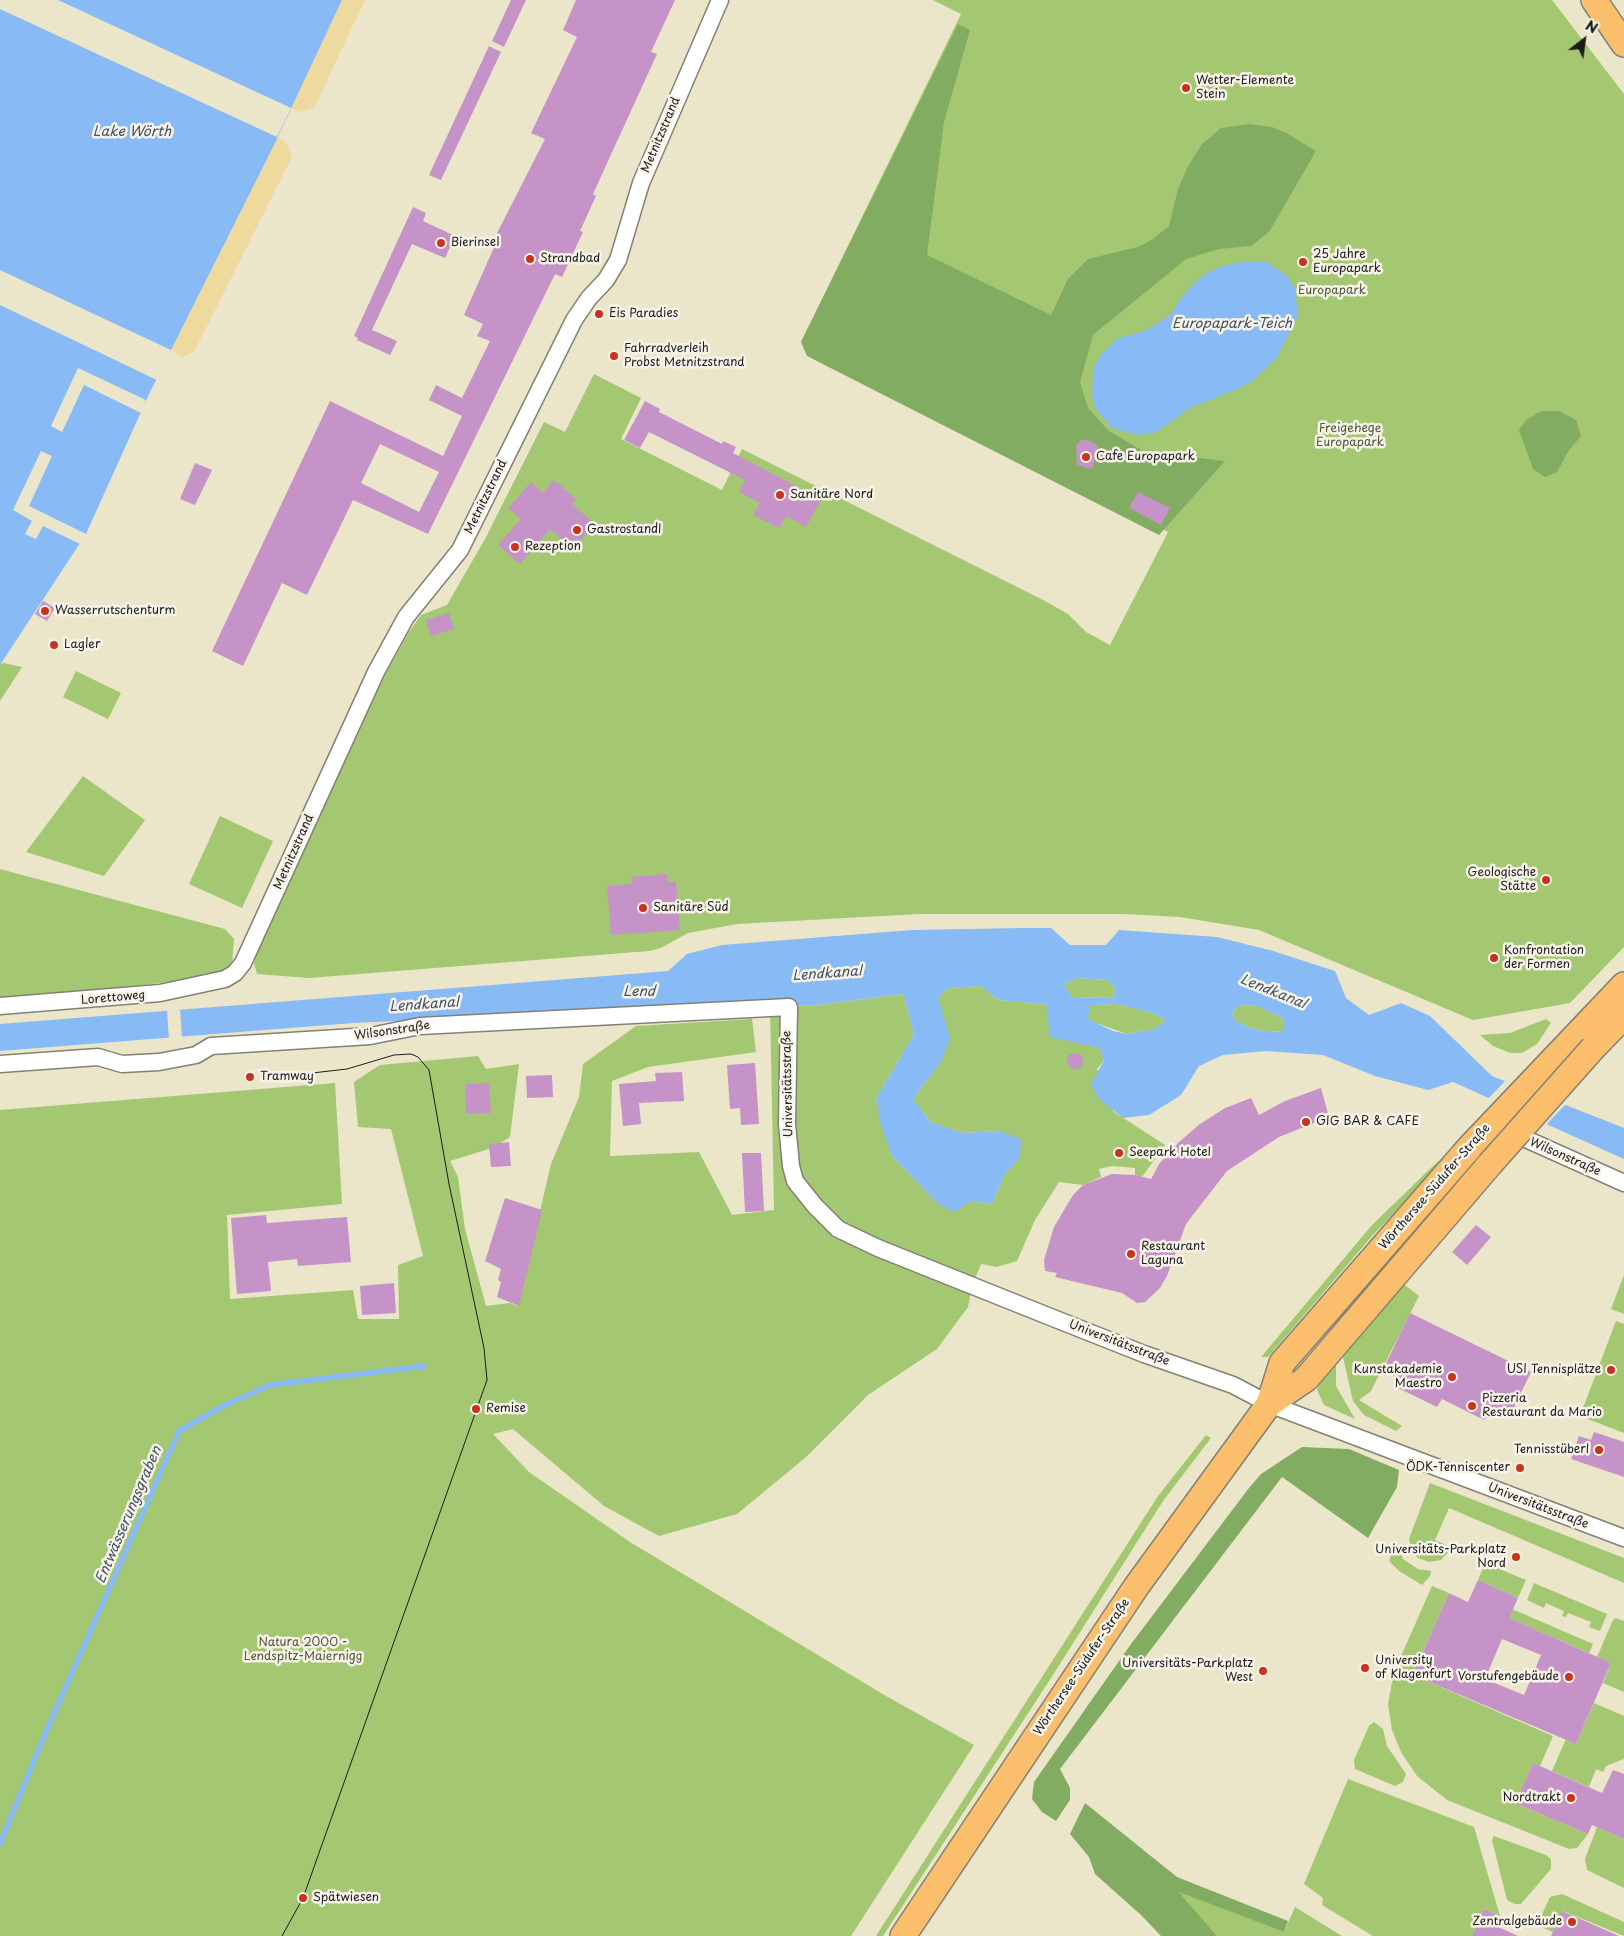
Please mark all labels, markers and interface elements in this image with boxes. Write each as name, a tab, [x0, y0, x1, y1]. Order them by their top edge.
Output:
north arrow	[1559, 15, 1609, 65]
text: N	[1582, 15, 1602, 38]
place label: Wetter-Elemente Stein	[1196, 74, 1294, 102]
marker: Wetter-Elemente Stein	[1180, 82, 1192, 94]
street label: Metnitzstrand	[639, 95, 683, 175]
water label: Lake Wörth	[93, 124, 171, 140]
place label: Bierinsel	[451, 236, 499, 250]
marker: Bierinsel	[435, 237, 447, 249]
place label: 25 Jahre Europapark	[1313, 248, 1381, 276]
place label: Strandbad	[540, 252, 600, 266]
marker: Strandbad	[524, 253, 536, 265]
marker: 25 Jahre Europapark	[1297, 256, 1309, 268]
park label: Europapark	[1298, 284, 1366, 298]
place label: Eis Paradies	[609, 307, 678, 321]
marker: Eis Paradies	[593, 308, 605, 320]
water label: Europapark-Teich	[1172, 316, 1292, 332]
place label: Fahrradverleih Probst Metnitzstrand	[624, 342, 745, 370]
marker: Fahrradverleih Probst Metnitzstrand	[608, 350, 620, 362]
park label: Freigehege Europapark	[1316, 422, 1384, 450]
place label: Cafe Europapark	[1096, 450, 1195, 464]
marker: Cafe Europapark	[1080, 451, 1092, 463]
street label: Metnitzstrand	[462, 458, 510, 536]
place label: Sanitäre Nord	[790, 488, 873, 502]
marker: Sanitäre Nord	[774, 489, 786, 501]
place label: Gastrostandl	[587, 523, 661, 537]
marker: Gastrostandl	[571, 524, 583, 536]
place label: Rezeption	[525, 540, 581, 554]
marker: Rezeption	[509, 541, 521, 553]
place label: Wasserrutschenturm	[55, 604, 175, 618]
marker: Wasserrutschenturm	[39, 605, 51, 617]
place label: Lagler	[64, 638, 101, 652]
marker: Lagler	[48, 639, 60, 651]
street label: Metnitzstrand	[271, 812, 317, 892]
place label: Geologische Stätte	[1468, 866, 1536, 894]
marker: Geologische Stätte	[1540, 874, 1552, 886]
place label: Sanitäre Süd	[653, 901, 728, 915]
marker: Sanitäre Süd	[637, 902, 649, 914]
place label: Konfrontation der Formen	[1504, 944, 1584, 972]
marker: Konfrontation der Formen	[1488, 952, 1500, 964]
water label: Lendkanal	[792, 963, 862, 985]
water label: Lendkanal	[1238, 971, 1308, 1013]
water label: Lend	[623, 984, 655, 1000]
street label: Lorettoweg	[80, 988, 146, 1008]
water label: Lendkanal	[389, 994, 459, 1016]
street label: Wilsonstraße	[353, 1019, 431, 1043]
street label: Universitätsstraße	[780, 1031, 796, 1137]
place label: Tramway	[260, 1070, 314, 1084]
marker: Tramway	[244, 1071, 256, 1083]
place label: GIG BAR & CAFE	[1316, 1115, 1419, 1129]
marker: GIG BAR & CAFE	[1300, 1116, 1312, 1128]
street label: Wörthersee-Südufer-Straße	[1377, 1121, 1493, 1253]
street label: Wilsonstraße	[1527, 1135, 1603, 1179]
place label: Seepark Hotel	[1129, 1146, 1211, 1160]
marker: Seepark Hotel	[1113, 1147, 1125, 1159]
place label: Restaurant Laguna	[1141, 1240, 1205, 1268]
marker: Restaurant Laguna	[1125, 1248, 1137, 1260]
street label: Universitätsstraße	[1067, 1317, 1171, 1369]
place label: Kunstakademie Maestro	[1354, 1363, 1442, 1391]
place label: USI Tennisplätze	[1507, 1363, 1601, 1377]
marker: USI Tennisplätze	[1605, 1364, 1617, 1376]
marker: Kunstakademie Maestro	[1446, 1371, 1458, 1383]
place label: Pizzeria Restaurant da Mario	[1482, 1392, 1602, 1420]
marker: Pizzeria Restaurant da Mario	[1466, 1400, 1478, 1412]
place label: Remise	[486, 1402, 526, 1416]
marker: Remise	[470, 1403, 482, 1415]
place label: Tennisstüberl	[1514, 1443, 1589, 1457]
water label: Entwässerungsgraben	[92, 1444, 166, 1586]
marker: Tennisstüberl	[1593, 1444, 1605, 1456]
place label: ÖDK-Tenniscenter	[1406, 1461, 1510, 1475]
marker: ÖDK-Tenniscenter	[1514, 1462, 1526, 1474]
street label: Universitätsstraße	[1486, 1480, 1590, 1532]
place label: Universitäts-Parkplatz Nord	[1375, 1543, 1506, 1571]
marker: Universitäts-Parkplatz Nord	[1510, 1551, 1522, 1563]
street label: Wörthersee-Südufer-Straße	[1031, 1596, 1133, 1738]
park label: Natura 2000 - Lendspitz-Maiernigg	[244, 1636, 362, 1664]
place label: University of Klagenfurt	[1375, 1654, 1451, 1682]
place label: Universitäts-Parkplatz West	[1122, 1657, 1253, 1685]
marker: University of Klagenfurt	[1359, 1662, 1371, 1674]
marker: Universitäts-Parkplatz West	[1257, 1665, 1269, 1677]
place label: Vorstufengebäude	[1458, 1670, 1559, 1684]
marker: Vorstufengebäude	[1563, 1671, 1575, 1683]
place label: Nordtrakt	[1502, 1791, 1561, 1805]
marker: Nordtrakt	[1565, 1792, 1577, 1804]
place label: Spätwiesen	[313, 1891, 379, 1905]
marker: Spätwiesen	[297, 1892, 309, 1904]
place label: Zentralgebäude	[1472, 1915, 1562, 1929]
marker: Zentralgebäude	[1566, 1916, 1578, 1928]

